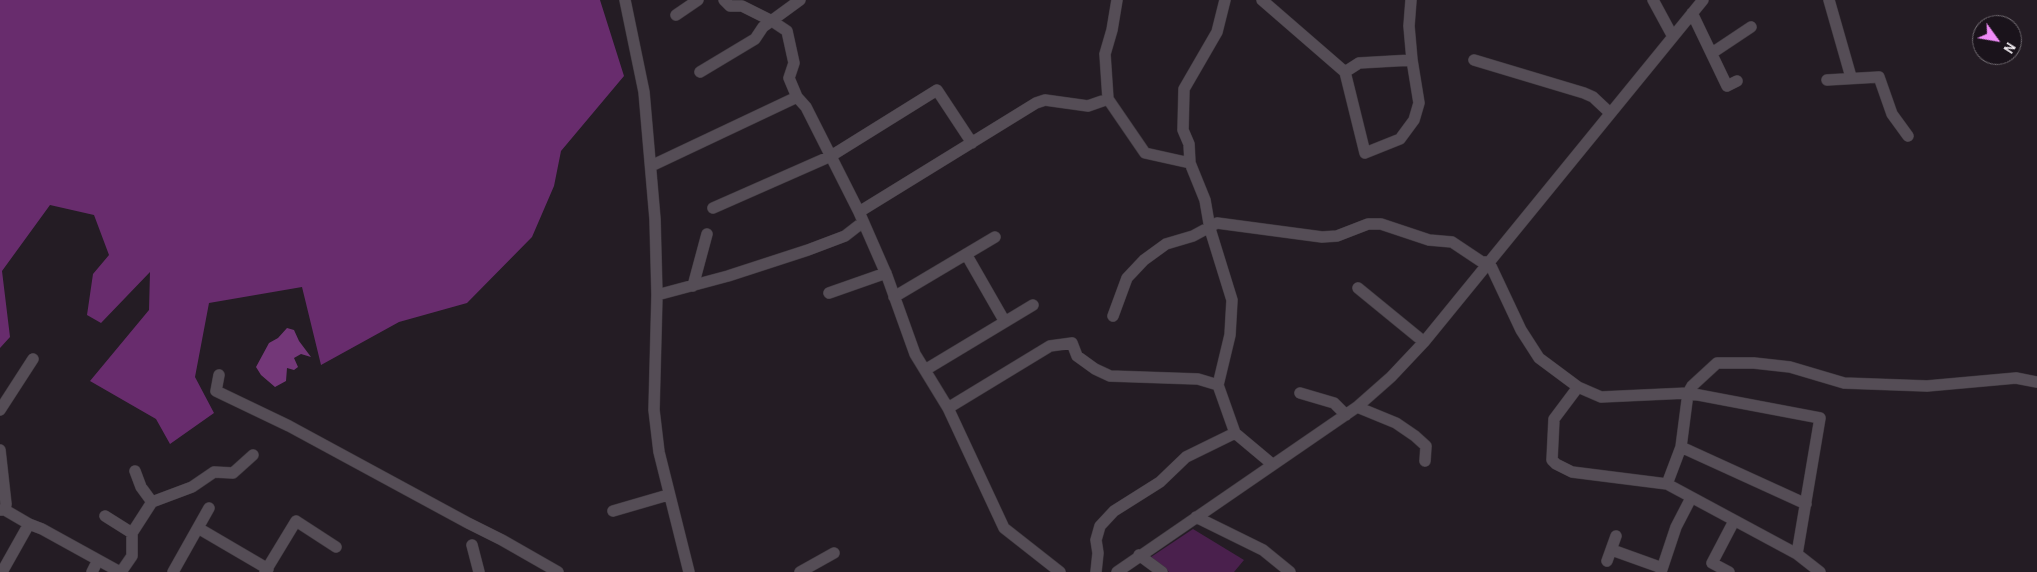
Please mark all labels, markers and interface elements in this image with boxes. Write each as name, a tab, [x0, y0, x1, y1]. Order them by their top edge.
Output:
north arrow	[1972, 15, 2022, 65]
text: N	[2000, 40, 2017, 55]

